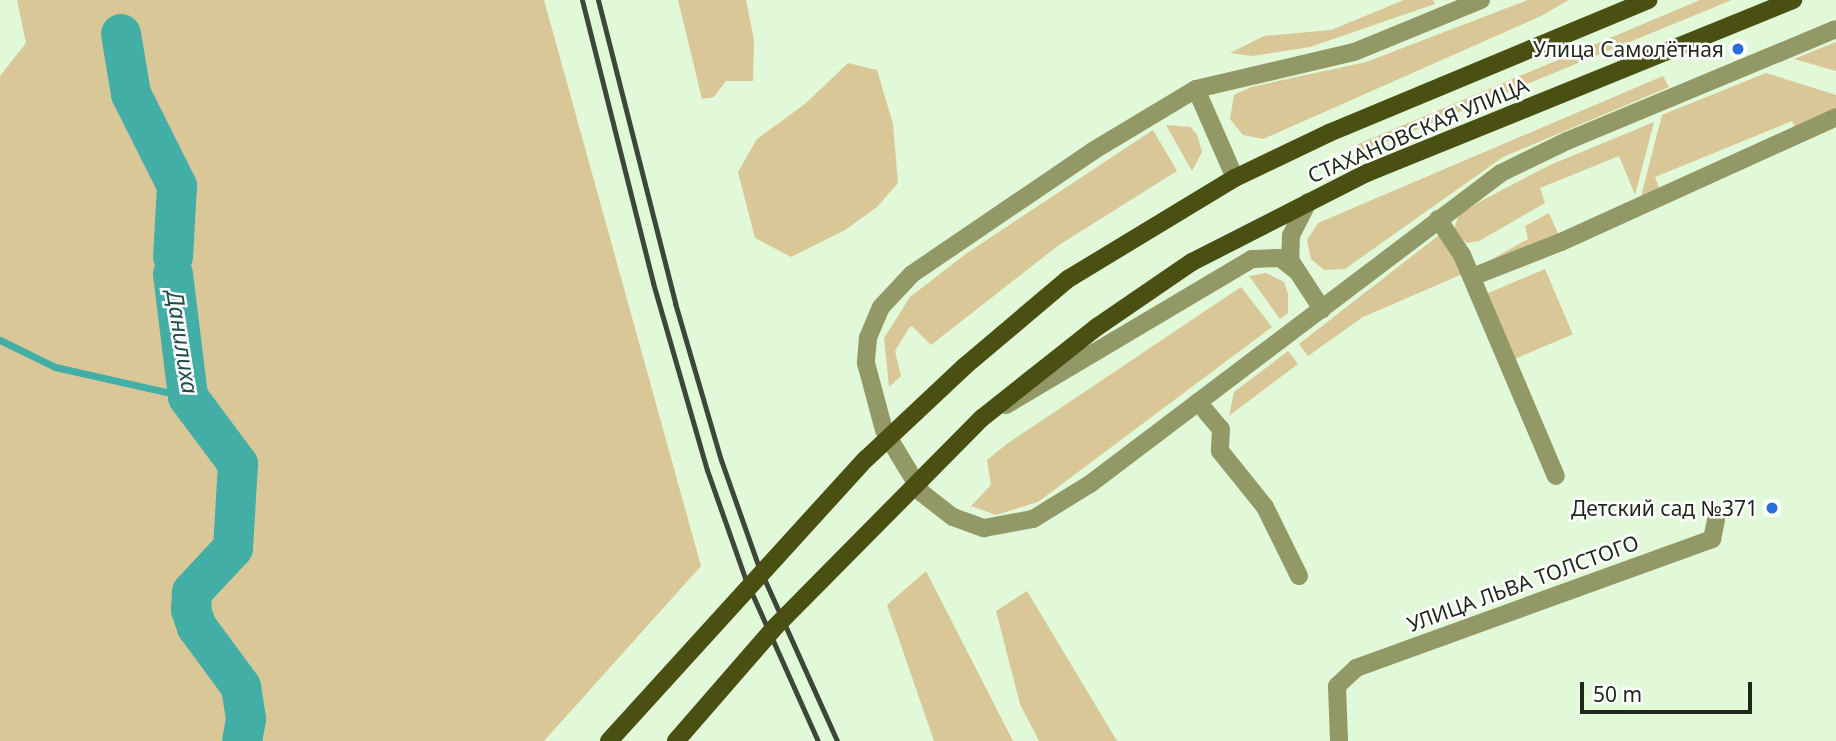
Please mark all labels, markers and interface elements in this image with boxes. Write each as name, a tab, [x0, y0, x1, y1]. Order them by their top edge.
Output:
place label: Улица Самолётная	[1533, 36, 1724, 62]
marker: Улица Самолётная	[1730, 41, 1746, 57]
street label: СТАХАНОВСКАЯ УЛИЦА	[1304, 72, 1532, 188]
water label: Данилиха	[161, 288, 205, 396]
place label: Детский сад №371	[1571, 495, 1758, 521]
marker: Детский сад №371	[1764, 500, 1780, 516]
street label: УЛИЦА ЛЬВА ТОЛСТОГО	[1404, 529, 1642, 637]
scale bar	[1584, 668, 1756, 712]
text: 50 m	[1593, 680, 1642, 708]

